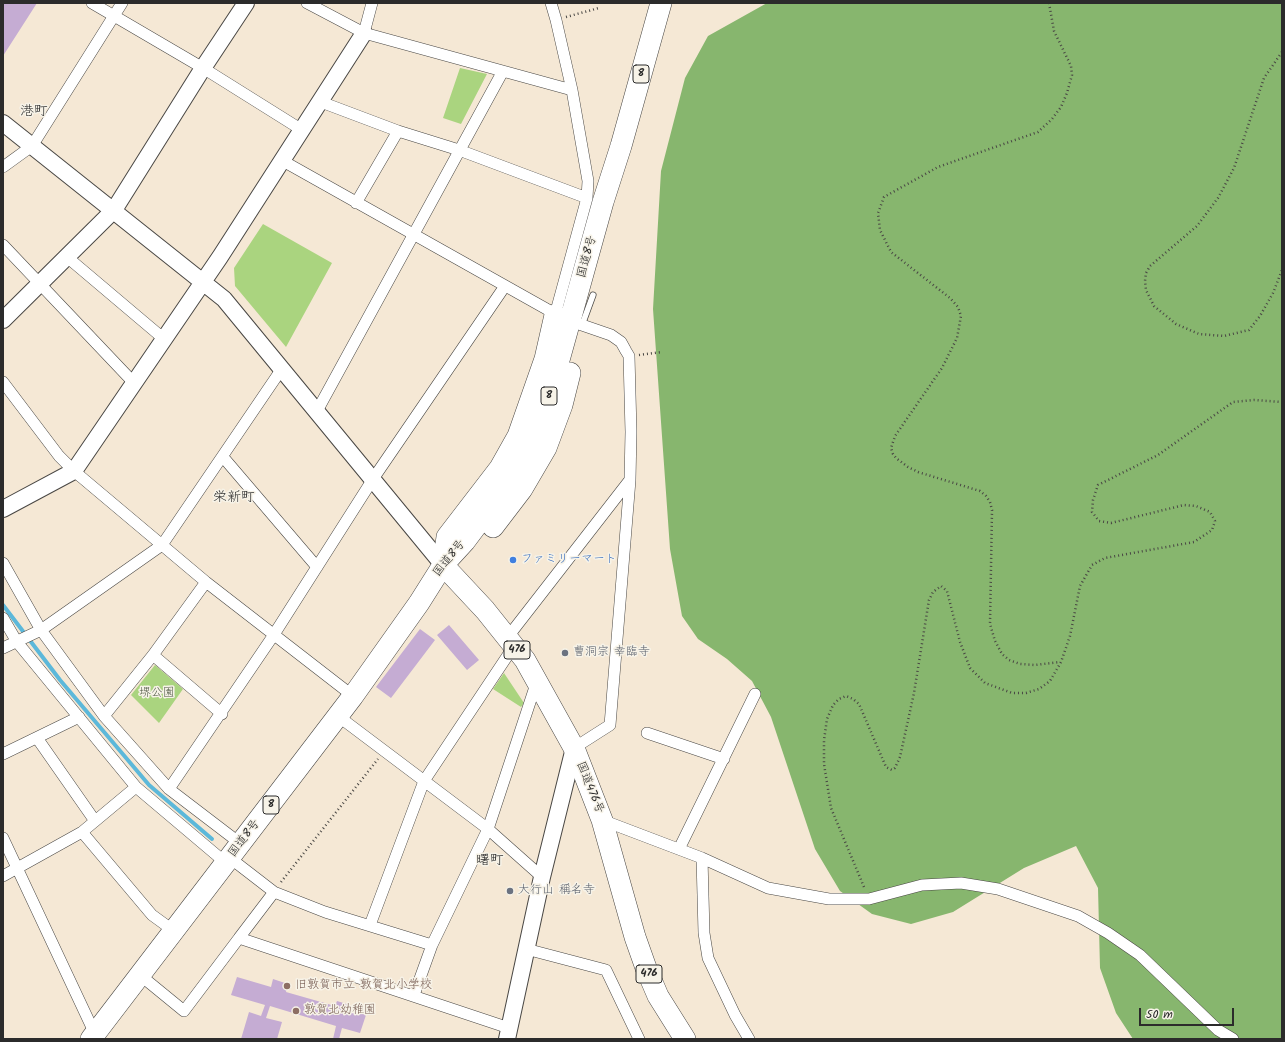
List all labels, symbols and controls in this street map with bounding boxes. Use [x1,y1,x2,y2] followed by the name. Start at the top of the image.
[633,65,649,83] road number: 8
[20,105,48,121] district label: 港町
[575,234,601,280] street label: 国道8号
[541,387,557,405] road number: 8
[213,491,255,507] district label: 栄新町
[431,538,469,580] street label: 国道8号
[521,553,617,567] place label: ファミリーマート
[508,555,518,565] marker: ファミリーマート
[504,641,530,659] road number: 476
[573,646,650,660] place label: 曹洞宗 幸臨寺
[560,648,570,658] marker: 曹洞宗 幸臨寺
[139,687,175,701] park label: 堺公園
[572,760,606,816] street label: 国道476号
[263,796,279,814] road number: 8
[226,817,264,861] street label: 国道8号
[476,854,504,870] district label: 曙町
[518,884,595,898] place label: 大行山 稱名寺
[505,886,515,896] marker: 大行山 稱名寺
[636,965,662,983] road number: 476
[295,979,432,993] place label: 旧敦賀市立 敦賀北小学校
[282,981,292,991] marker: 旧敦賀市立 敦賀北小学校
[1141,1000,1236,1026] scale bar
[304,1004,376,1018] place label: 敦賀北幼稚園
[1146,1005,1173,1024] text: 50 m
[291,1006,301,1016] marker: 敦賀北幼稚園

